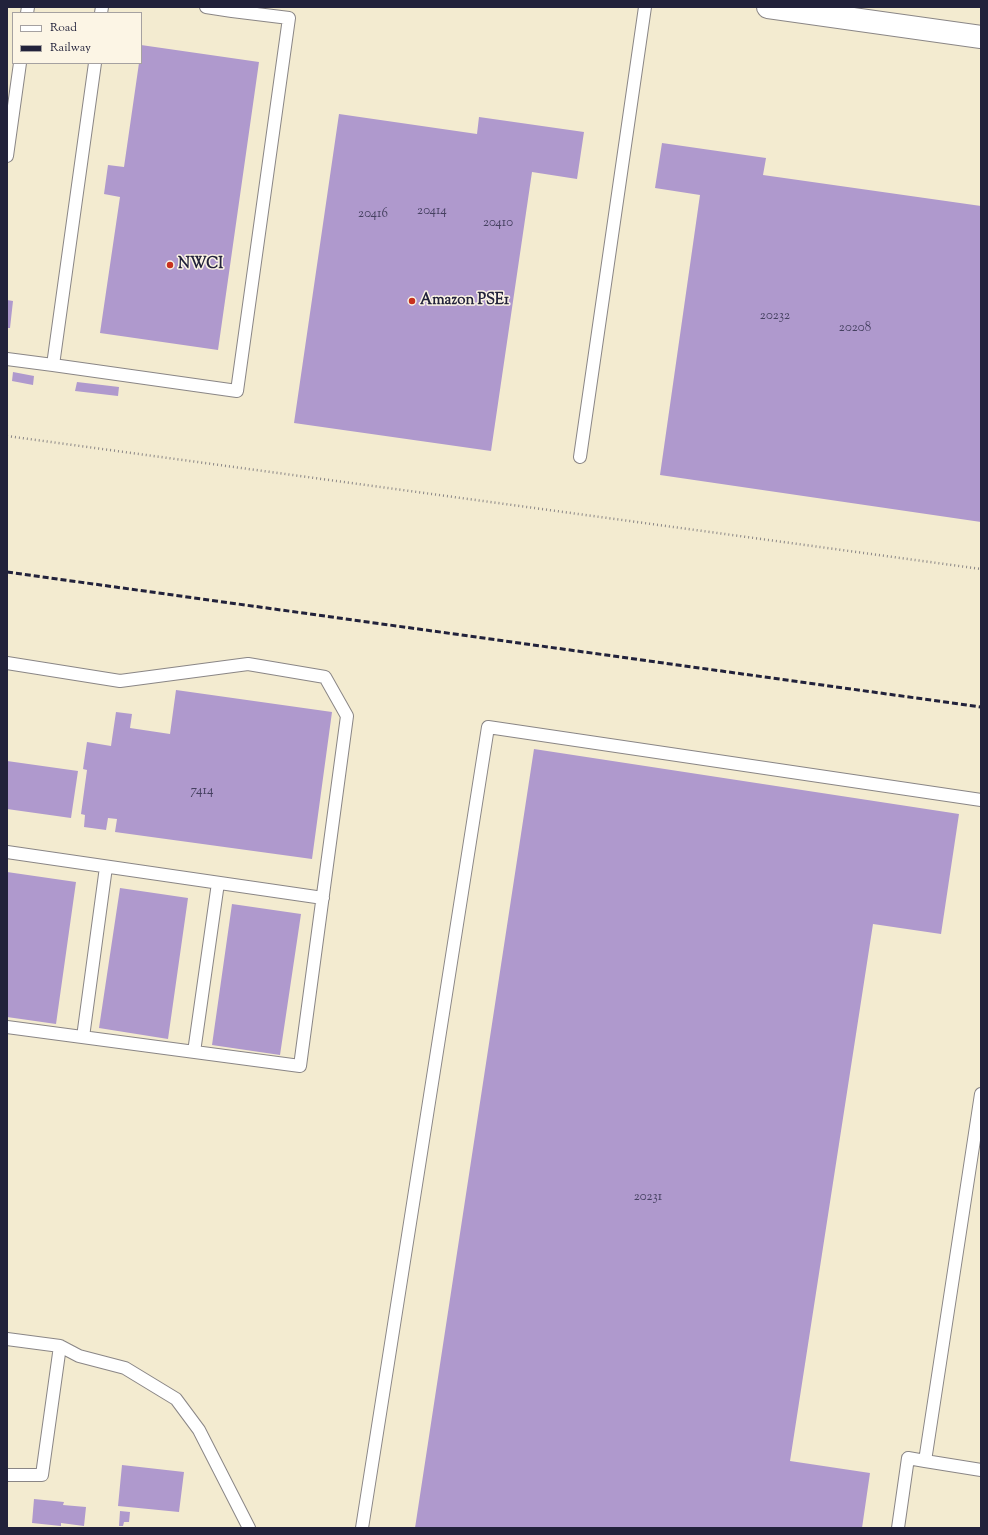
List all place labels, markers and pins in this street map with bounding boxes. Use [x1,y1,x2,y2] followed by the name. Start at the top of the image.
[178,256,223,274] place label: NWCI
[165,260,175,270] marker: NWCI
[420,292,509,310] place label: Amazon PSE1
[407,296,417,306] marker: Amazon PSE1

